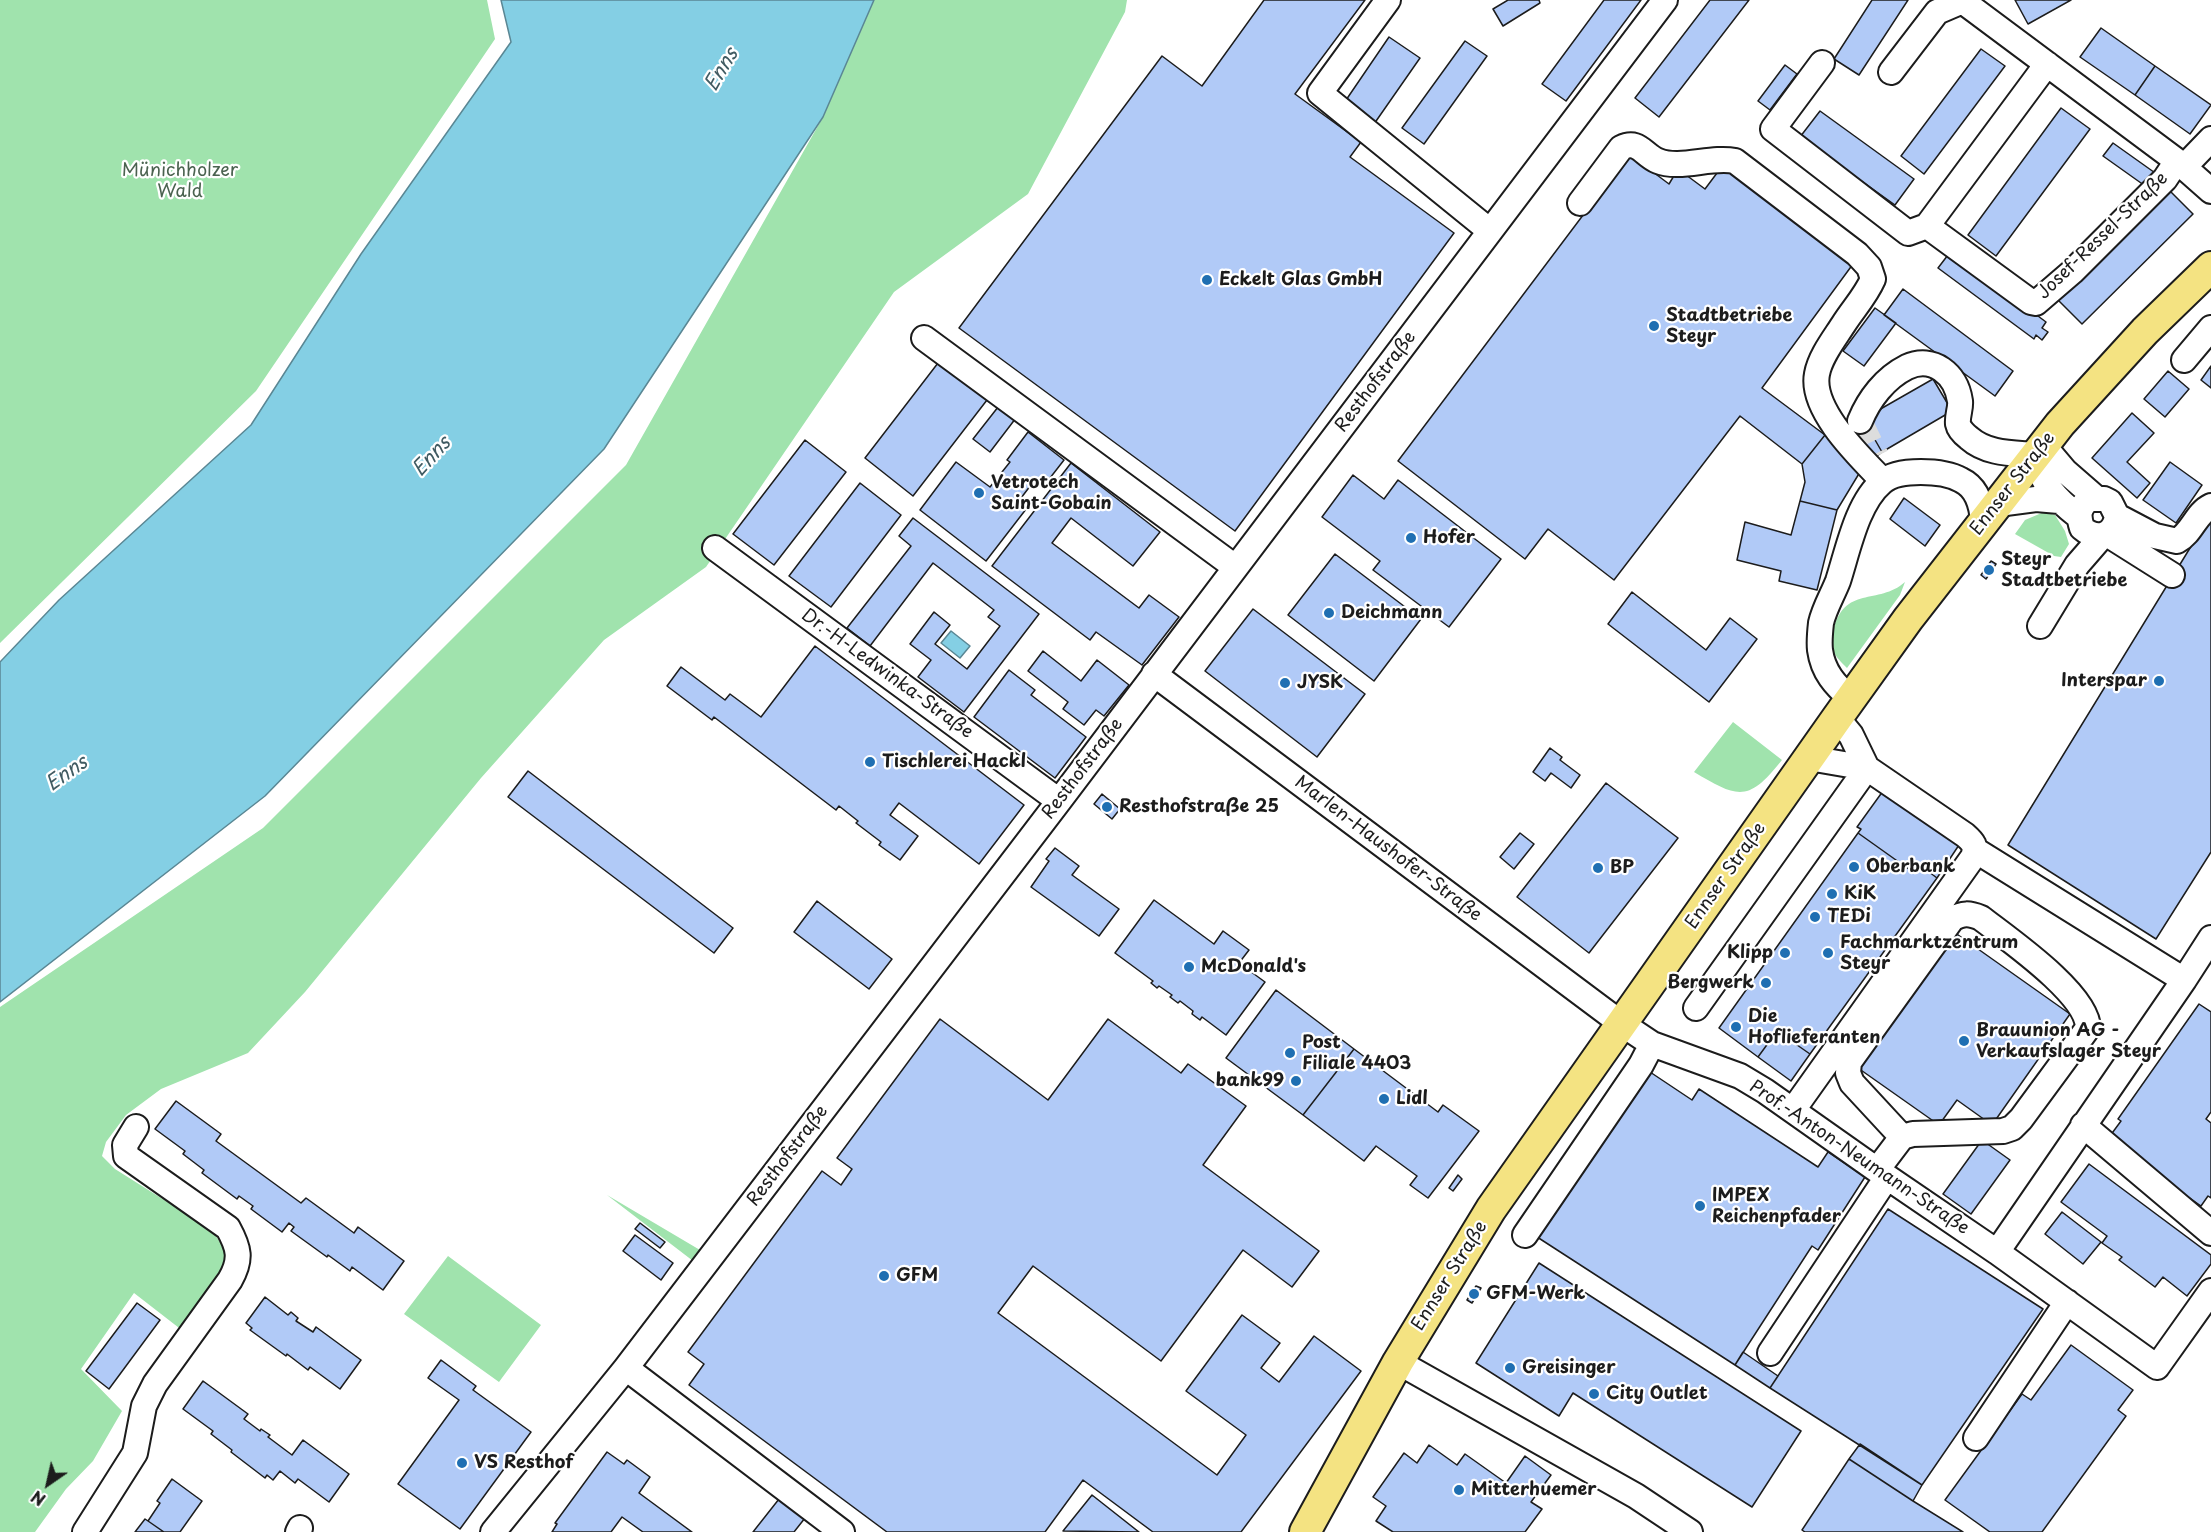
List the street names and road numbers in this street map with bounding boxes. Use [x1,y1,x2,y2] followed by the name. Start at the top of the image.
[2033,168,2173,304] street label: Josef-Ressel-Straße
[1331,327,1421,437] street label: Resthofstraße
[1966,428,2060,540] street label: Ennser Straße
[797,605,977,743] street label: Dr.-H-Ledwinka-Straße
[1038,714,1128,824] street label: Resthofstraße
[1290,772,1486,926] street label: Marlen-Haushofer-Straße
[1681,819,1771,933] street label: Ennser Straße
[1745,1076,1973,1240] street label: Prof.-Anton-Neumann-Straße
[743,1101,833,1211] street label: Resthofstraße
[1408,1217,1492,1335] street label: Ennser Straße

